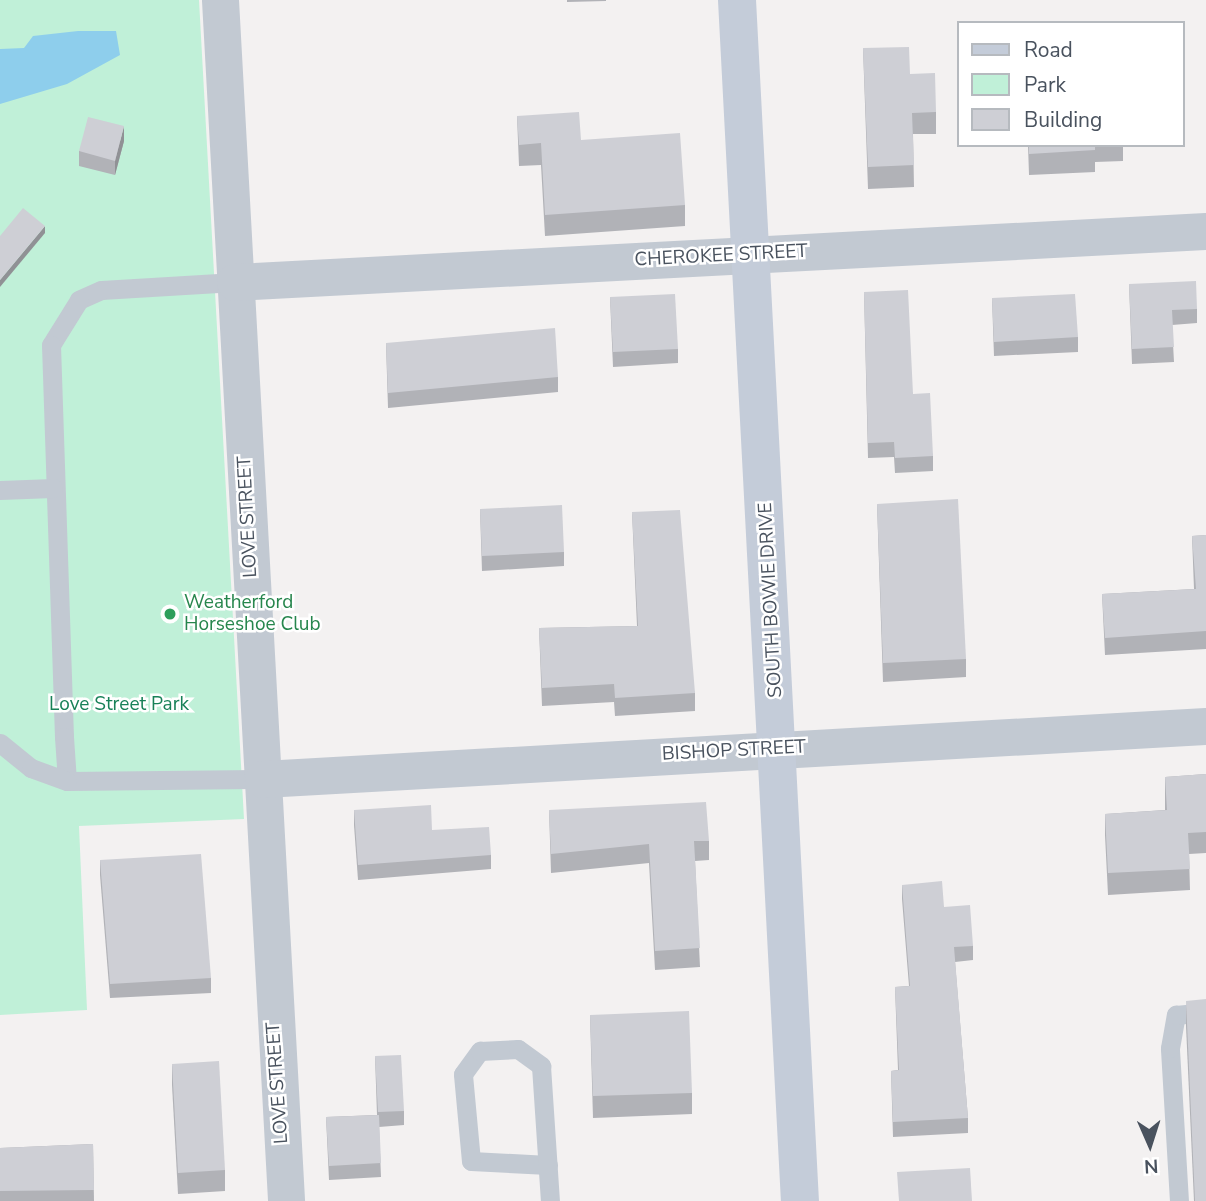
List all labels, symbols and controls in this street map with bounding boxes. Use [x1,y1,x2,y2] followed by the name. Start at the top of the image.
[958,21,1185,147] legend
[1024,36,1073,64] text: Road
[1024,71,1066,99] text: Park
[1024,106,1102,134] text: Building
[634,240,808,272] street label: CHEROKEE STREET
[233,456,263,578] street label: LOVE STREET
[754,502,788,698] street label: SOUTH BOWIE DRIVE
[184,592,321,636] place label: Weatherford Horseshoe Club
[162,606,178,622] marker: Weatherford Horseshoe Club
[49,694,189,716] park label: Love Street Park
[661,736,807,766] street label: BISHOP STREET
[262,1021,294,1145] street label: LOVE STREET
[1115,1110,1185,1180] north arrow
[1143,1153,1159,1179] text: N

